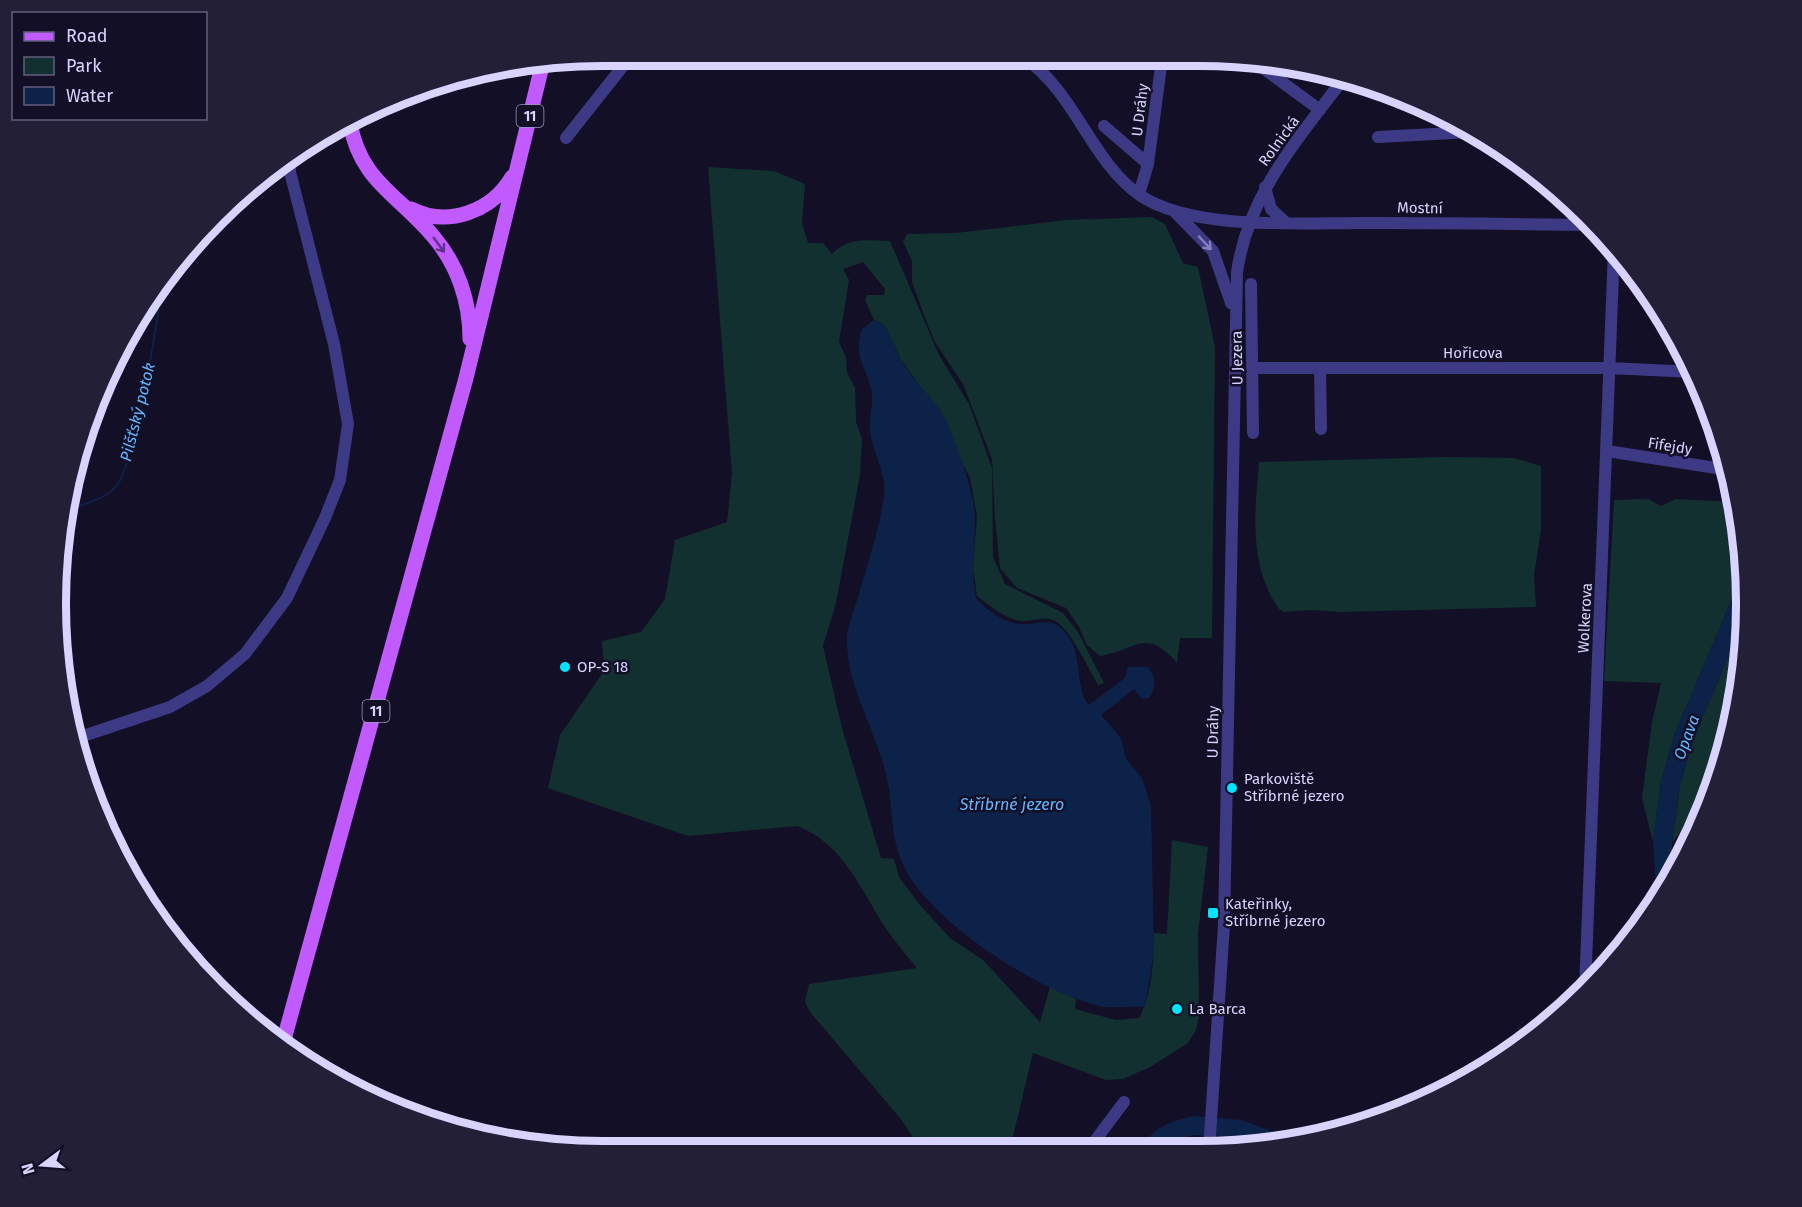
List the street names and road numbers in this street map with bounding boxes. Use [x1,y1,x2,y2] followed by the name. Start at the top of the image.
[1128,82,1152,137] street label: U Dráhy
[516,105,544,127] road number: 11
[1255,112,1303,170] street label: Rolnická
[1397,199,1443,217] street label: Mostní
[1228,331,1246,385] street label: U Jezera
[1443,344,1503,362] street label: Hořicova
[1647,434,1694,458] street label: Fifejdy
[1574,582,1596,654] street label: Wolkerova
[362,700,389,722] road number: 11
[1204,705,1222,759] street label: U Dráhy

